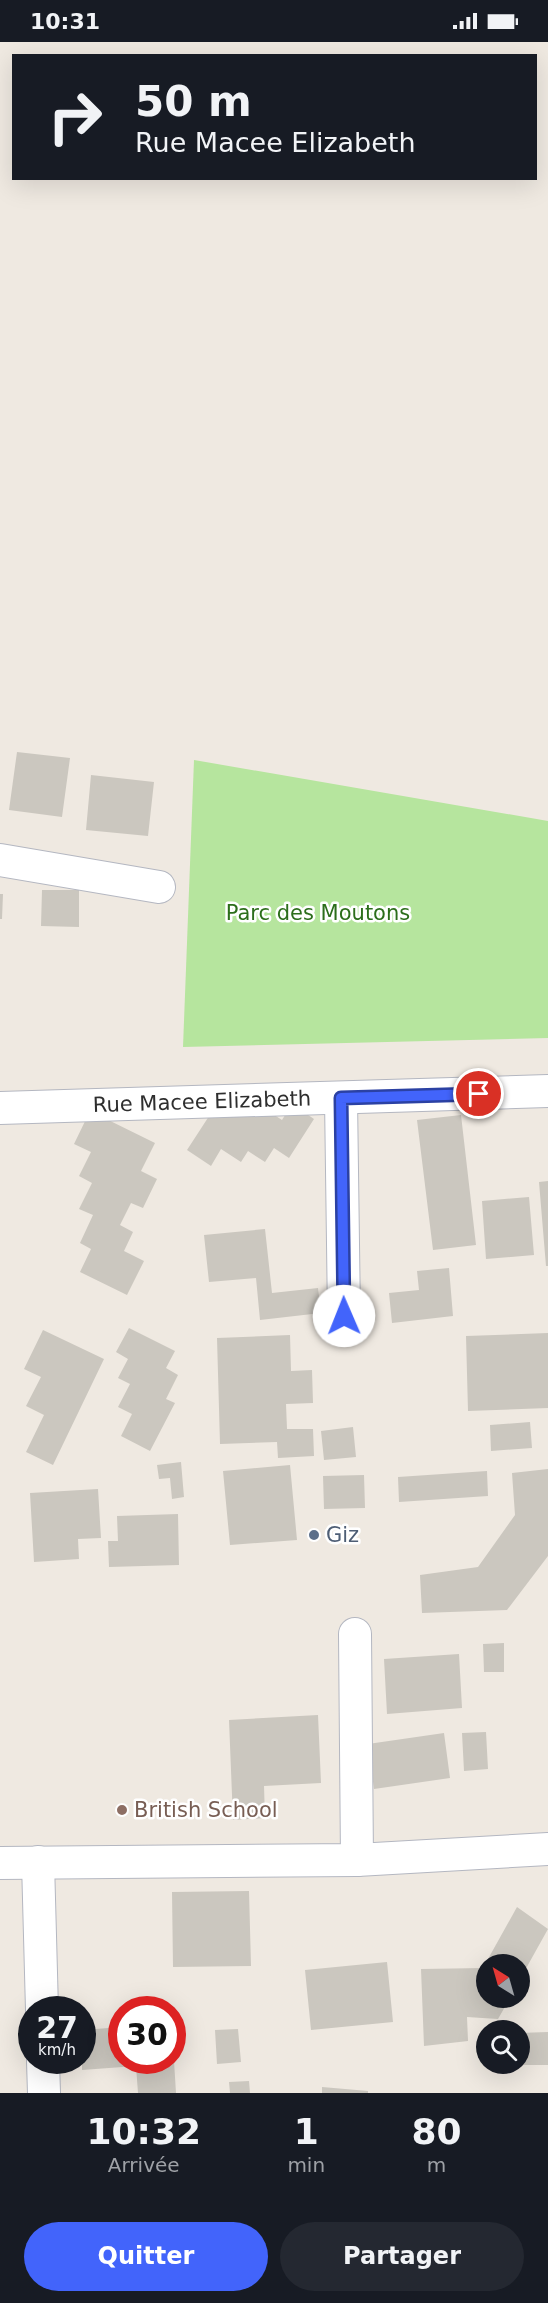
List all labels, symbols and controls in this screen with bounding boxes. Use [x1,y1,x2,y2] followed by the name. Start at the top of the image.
[30,9,100,34] text: 10:31
[135,77,252,126] text: 50 m
[36,78,114,156] icon: right
[135,127,416,158] text: Rue Macee Elizabeth
[226,901,410,925] park label: Parc des Moutons
[453,1068,504,1119] pin
[462,1077,495,1110] icon: arrive
[92,1086,311,1117] street label: Rue Macee Elizabeth
[312,1284,376,1348] position arrow
[326,1523,359,1547] place label: Giz
[307,1528,321,1542] marker: Giz
[134,1798,278,1822] place label: British School
[115,1803,129,1817] marker: British School
[476,1954,530,2008] north arrow
[476,1954,530,2074] map controls
[108,1996,186,2074] speed limit sign: 30
[36,2010,78,2045] text: 27
[476,2020,530,2074] button: search
[38,2041,76,2059] text: km/h
[86,2111,201,2152] text: 10:32
[294,2111,319,2152] text: 1
[411,2111,462,2152] text: 80
[108,2153,180,2177] text: Arrivée
[287,2153,325,2177] text: min
[427,2153,446,2177] text: m
[24,2222,268,2291] button: Quitter
[280,2222,524,2291] button: Partager

